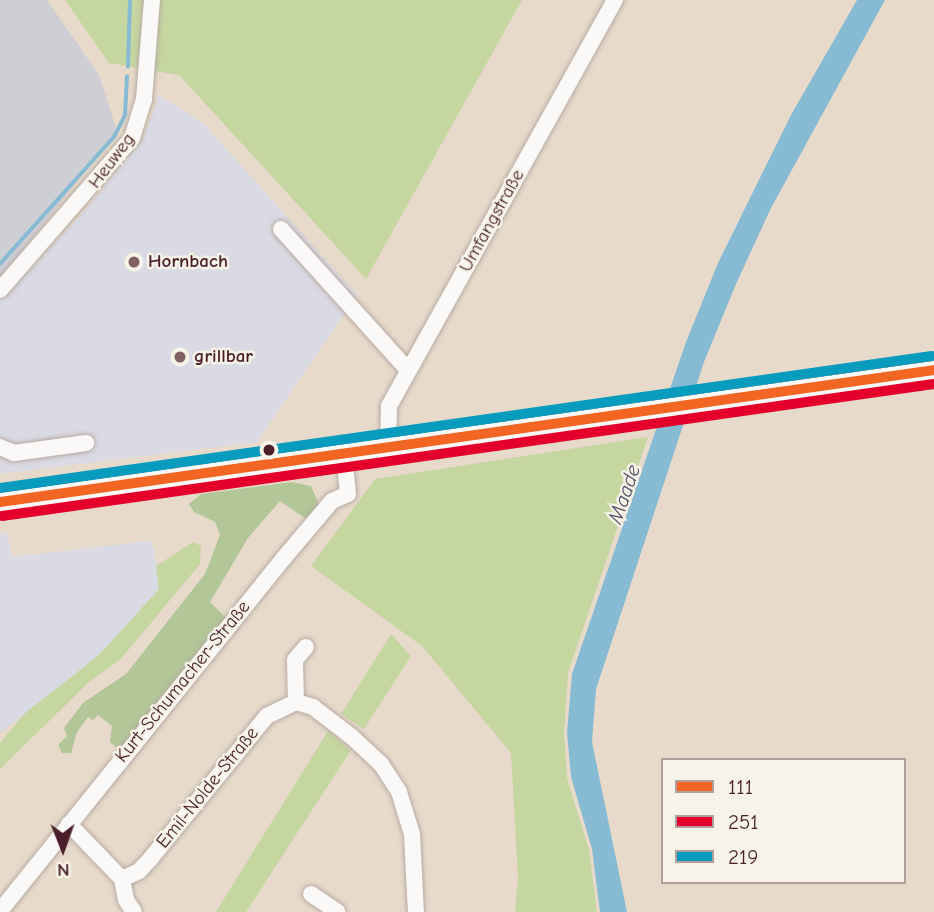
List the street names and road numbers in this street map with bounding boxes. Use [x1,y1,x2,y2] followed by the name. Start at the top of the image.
[84,129,140,193] street label: Heuweg
[454,166,530,276] street label: Umfangstraße
[111,596,255,768] street label: Kurt-Schumacher-Straße
[152,723,264,853] street label: Emil-Nolde-Straße

